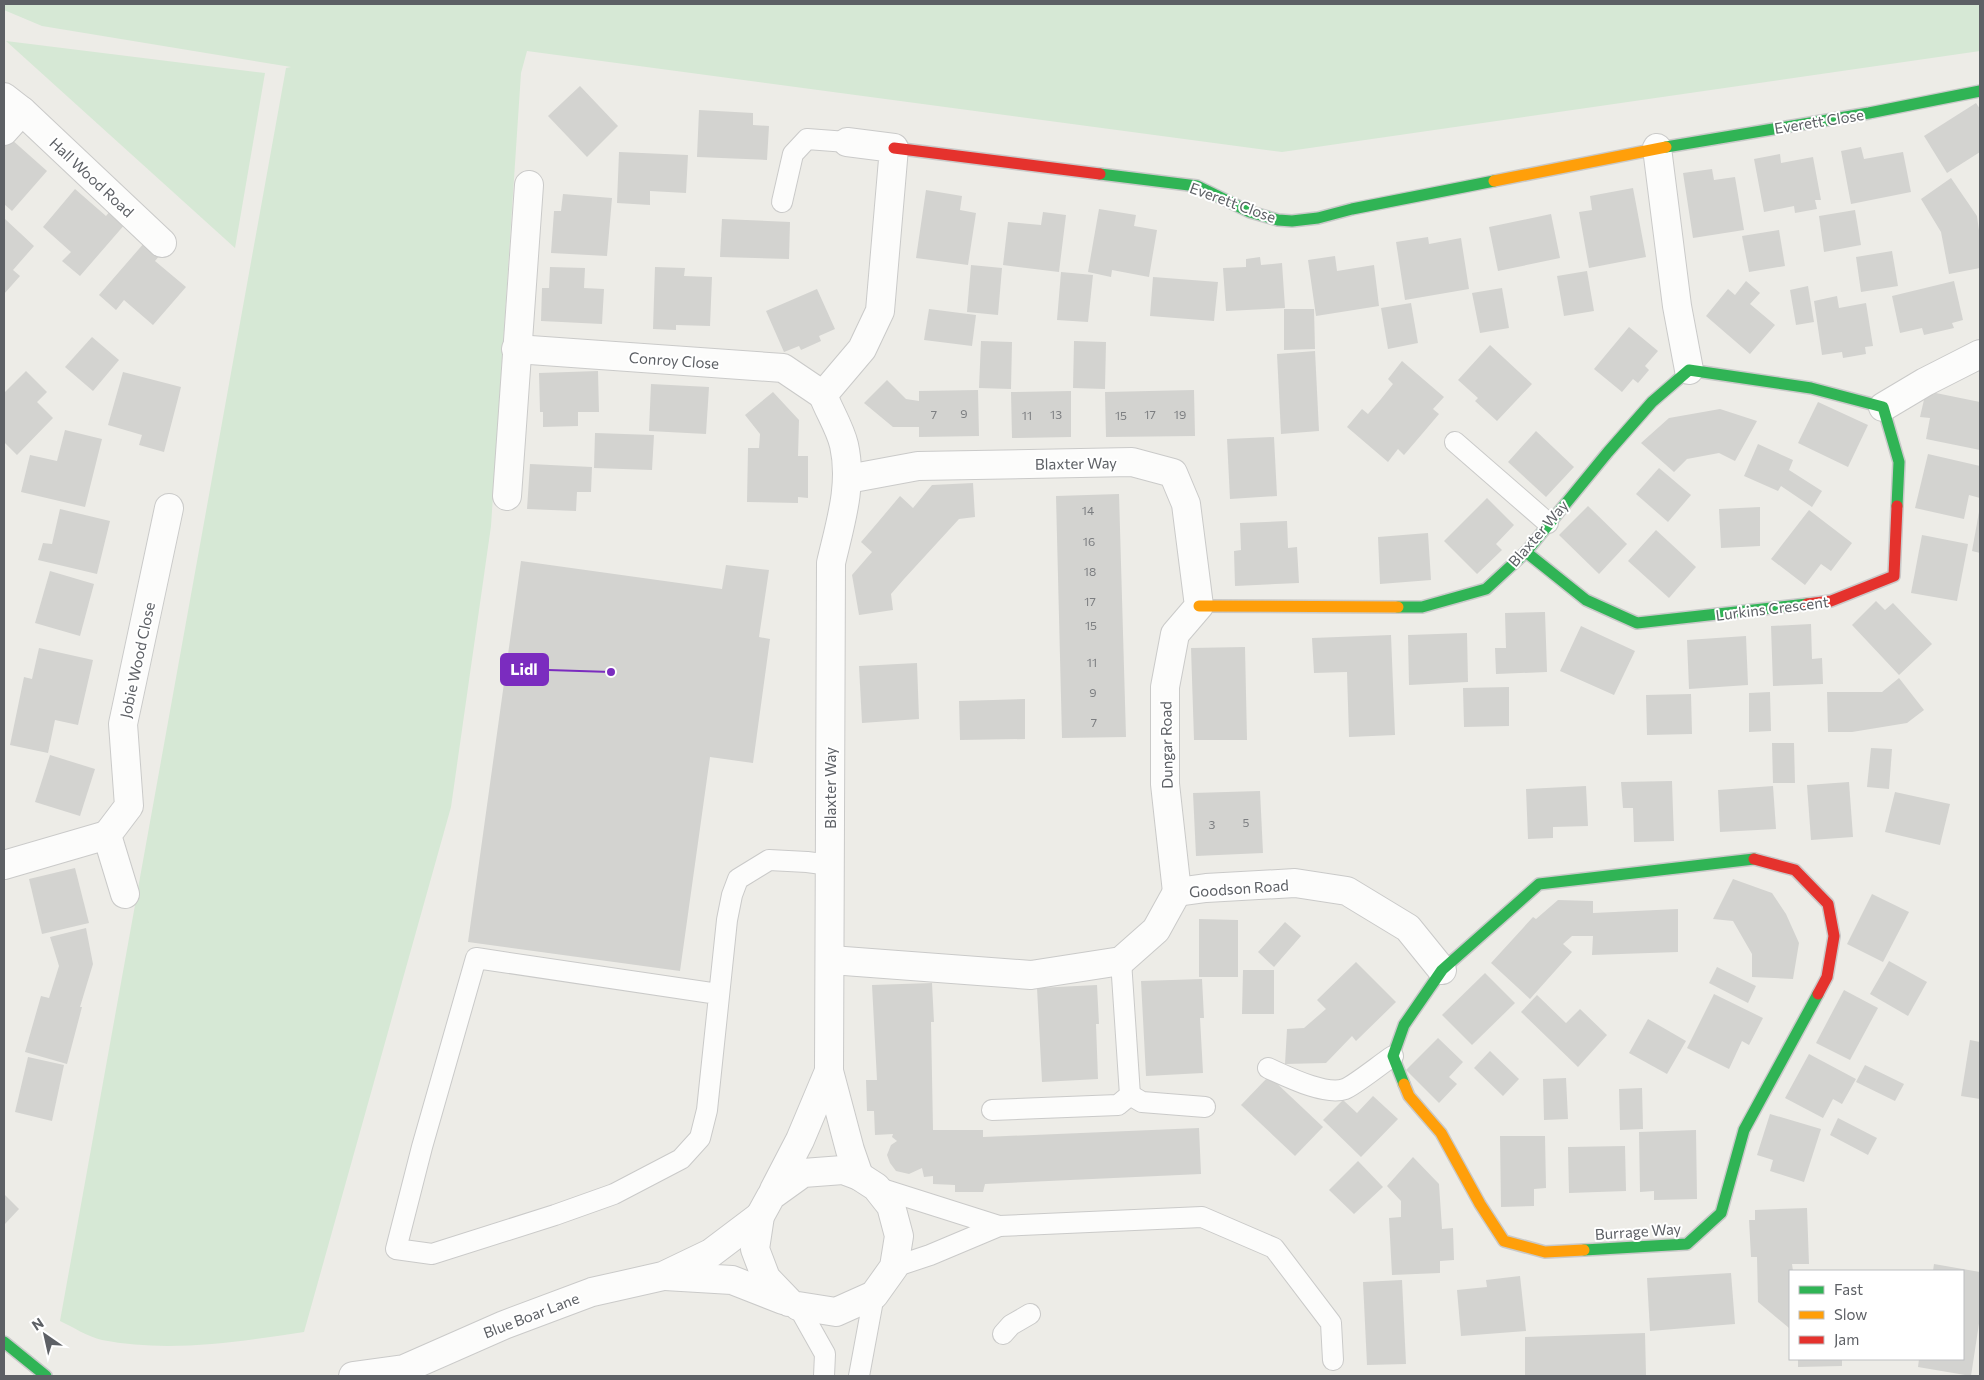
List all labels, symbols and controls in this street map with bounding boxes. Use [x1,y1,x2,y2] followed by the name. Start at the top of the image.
[1773,105,1865,137] street label: Everett Close
[46,133,138,221] street label: Hall Wood Road
[1187,178,1279,226] street label: Everett Close
[628,348,720,372] street label: Conroy Close
[960,406,968,420] house number: 9
[931,407,937,421] house number: 7
[1050,407,1062,421] house number: 13
[1144,407,1156,421] house number: 17
[1174,407,1186,421] house number: 19
[1022,408,1032,422] house number: 11
[1115,408,1127,422] house number: 15
[1035,453,1117,473] street label: Blaxter Way
[1504,496,1572,570] street label: Blaxter Way
[1082,503,1094,517] house number: 14
[1083,534,1095,548] house number: 16
[1084,564,1096,578] house number: 18
[1714,592,1830,624] street label: Lurkins Crescent
[1084,594,1096,608] house number: 17
[116,600,158,720] street label: Jobie Wood Close
[1085,618,1097,632] house number: 15
[501,654,548,685] callout: Lidl
[1087,655,1097,669] house number: 11
[510,659,538,678] text: Lidl
[1089,685,1097,699] house number: 9
[1156,701,1176,789] street label: Dungar Road
[1091,715,1097,729] house number: 7
[821,747,839,829] street label: Blaxter Way
[1243,815,1250,829] house number: 5
[1209,817,1216,831] house number: 3
[1189,876,1289,900] street label: Goodson Road
[1594,1219,1682,1243] street label: Burrage Way
[1789,1270,1964,1360] legend
[1834,1280,1863,1298] text: Fast
[481,1288,581,1341] street label: Blue Boar Lane
[1834,1305,1867,1323] text: Slow
[20,1310,70,1360] north arrow
[28,1314,47,1334] text: N
[1834,1330,1859,1348] text: Jam

